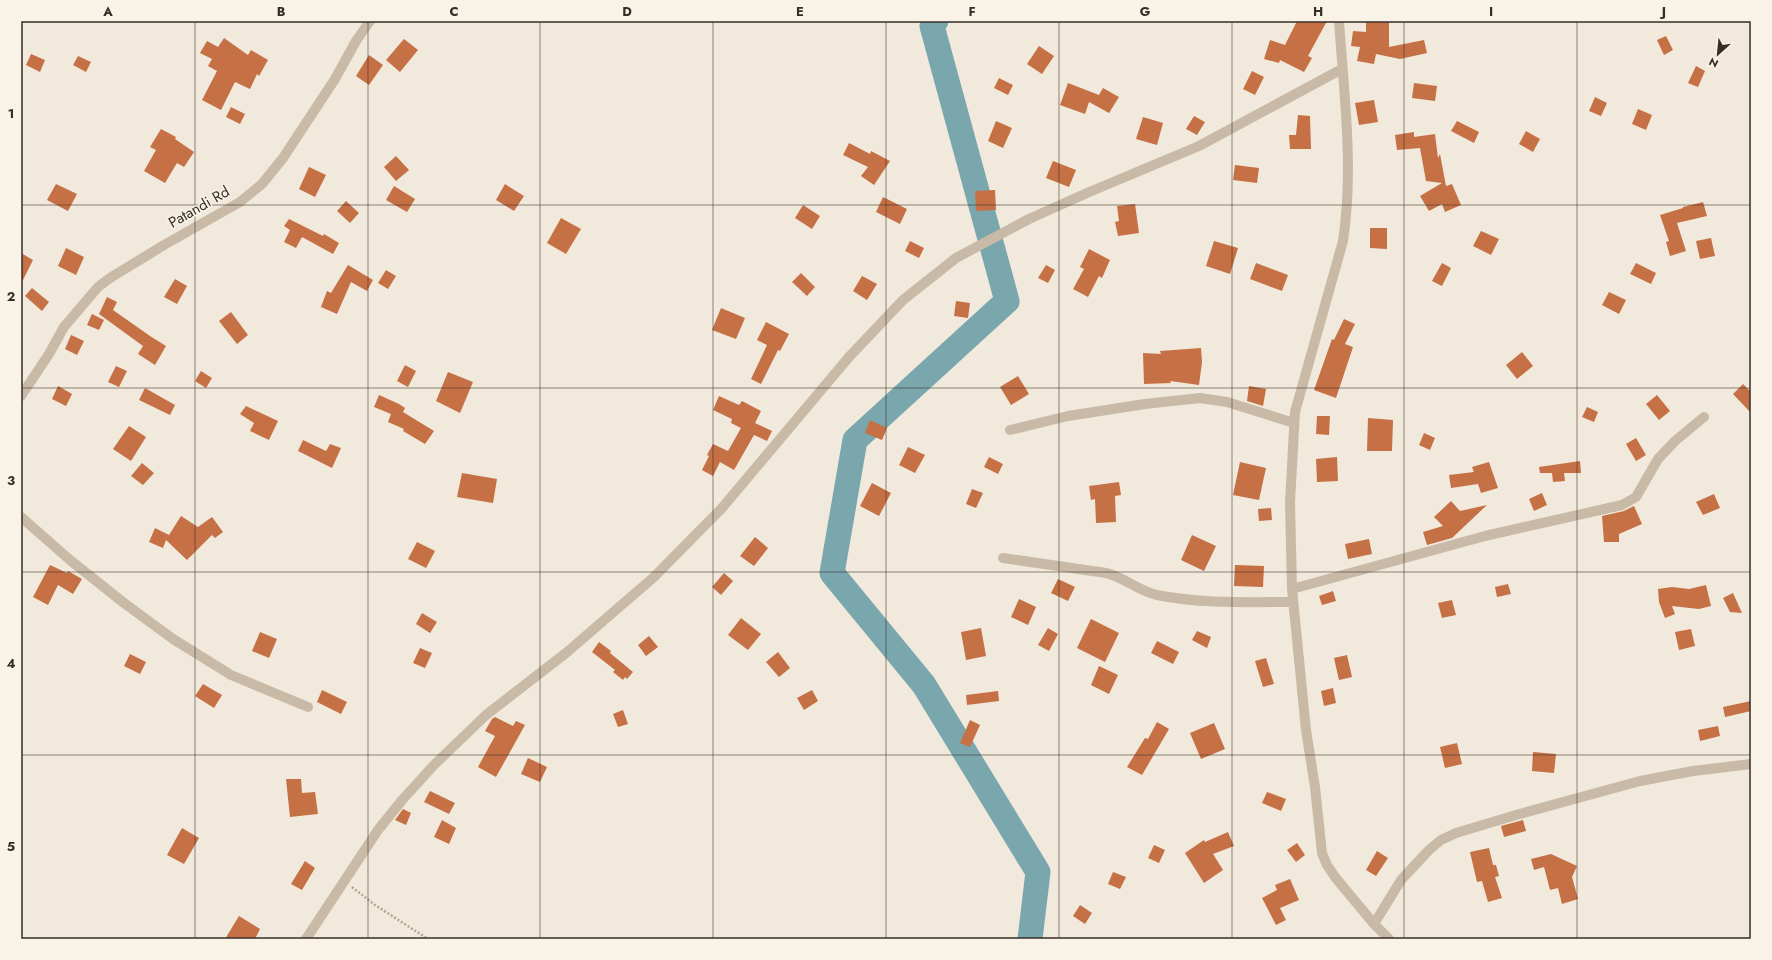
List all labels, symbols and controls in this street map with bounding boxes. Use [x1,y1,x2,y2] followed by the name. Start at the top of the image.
[102,2,113,21] text: A
[277,2,286,21] text: B
[449,2,459,21] text: C
[622,2,632,21] text: D
[796,2,804,21] text: E
[968,2,976,21] text: F
[1140,2,1151,21] text: G
[1313,2,1323,21] text: H
[1489,2,1493,21] text: I
[1659,2,1666,21] text: J
[1698,34,1738,74] north arrow
[1706,54,1721,72] text: N
[8,104,14,123] text: 1
[164,181,234,233] street label: Patandi Rd
[7,287,15,306] text: 2
[7,471,15,490] text: 3
[6,654,16,673] text: 4
[7,837,15,856] text: 5

